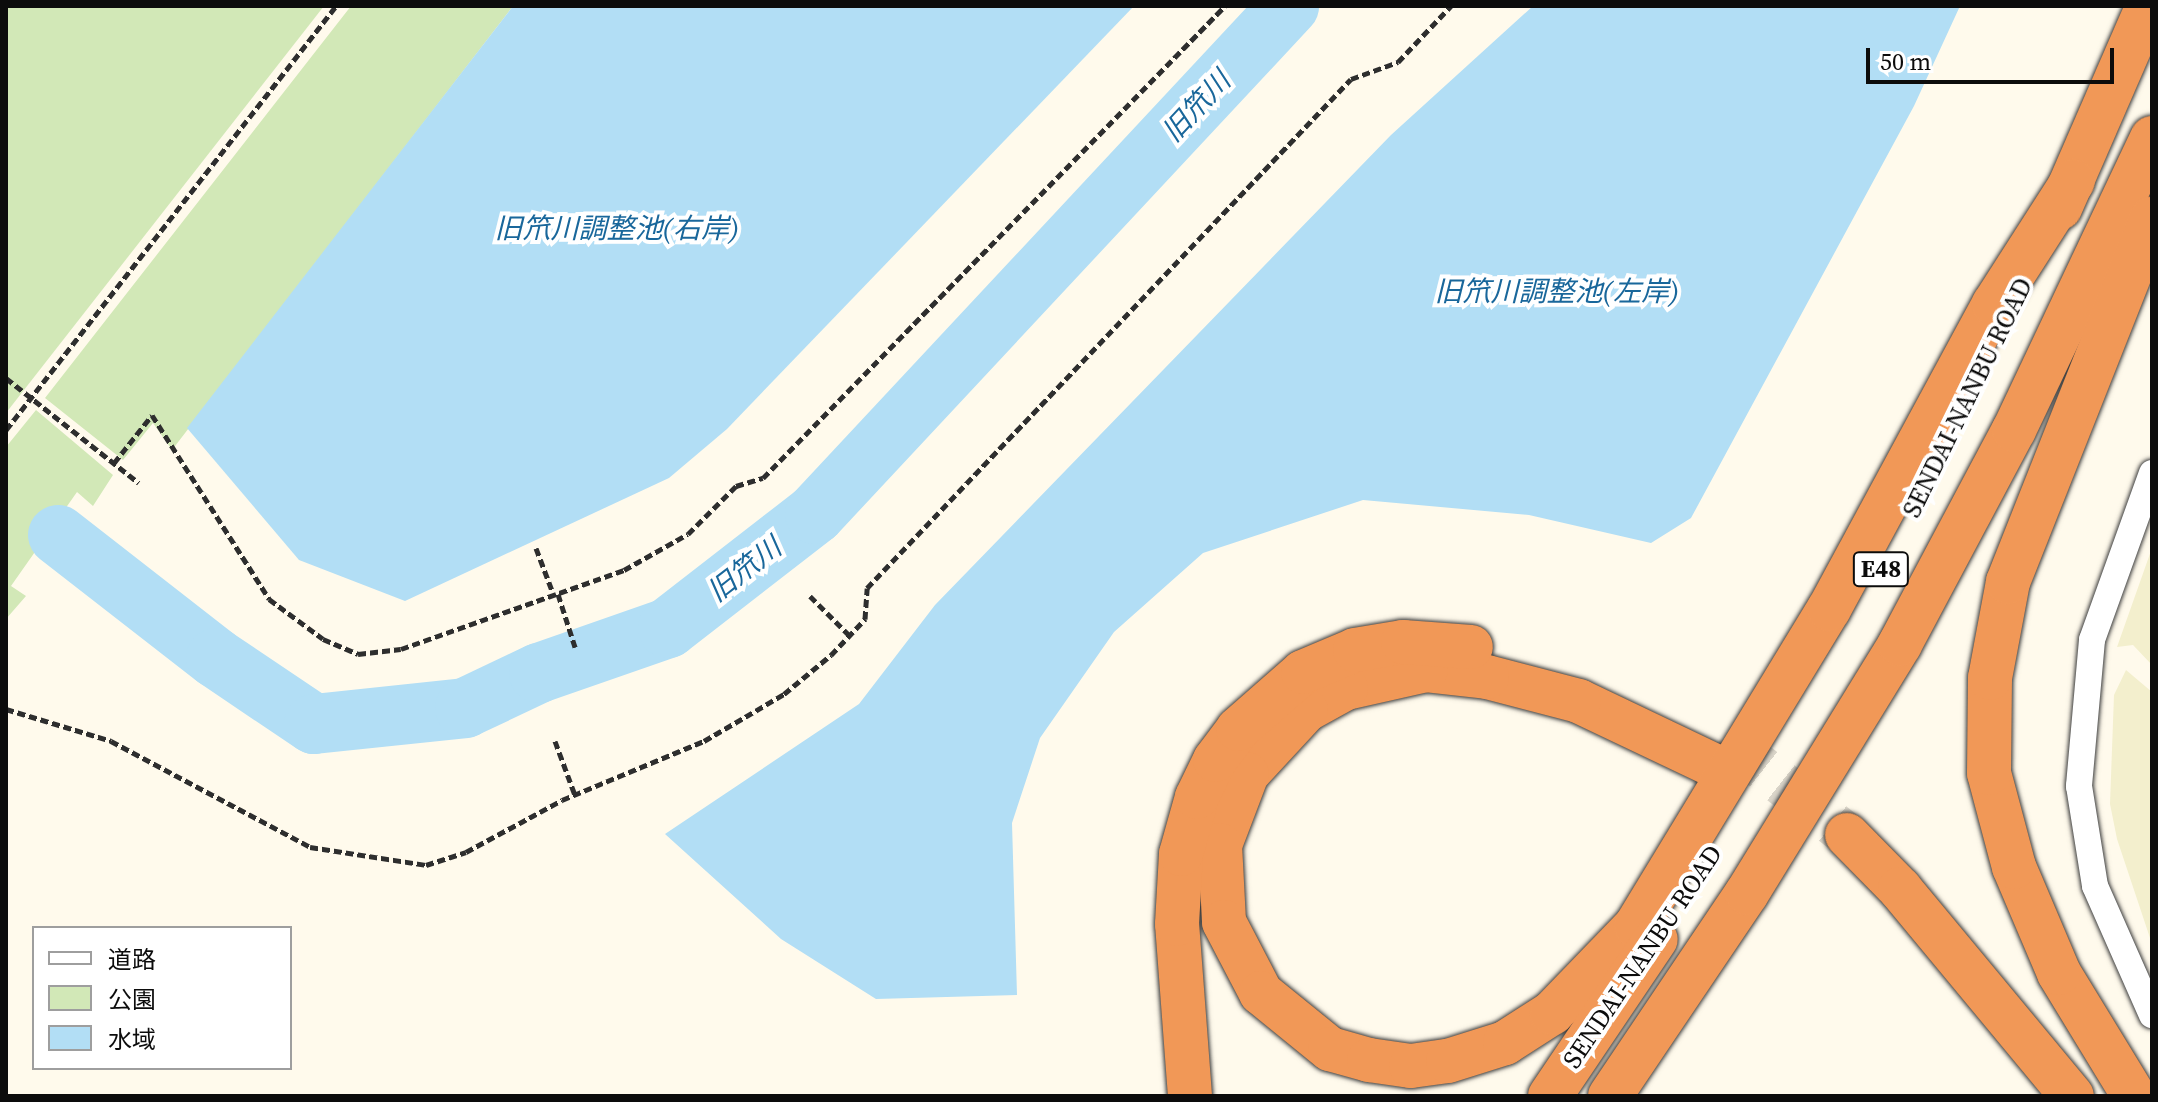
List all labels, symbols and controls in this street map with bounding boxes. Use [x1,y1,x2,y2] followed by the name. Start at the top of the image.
[1870,32,2118,82] scale bar
[1880,45,1931,78] text: 50 m
[1155,64,1237,148] water label: 旧笊川
[495,211,739,245] water label: 旧笊川調整池(右岸)
[1896,273,2040,523] street label: SENDAI-NANBU ROAD
[1435,274,1679,308] water label: 旧笊川調整池(左岸)
[701,530,787,608] water label: 旧笊川
[1851,549,1911,589] road number: E48
[1557,839,1729,1075] street label: SENDAI-NANBU ROAD
[32,926,292,1070] legend
[108,943,156,976] text: 道路
[108,983,156,1016] text: 公園
[108,1023,156,1056] text: 水域

